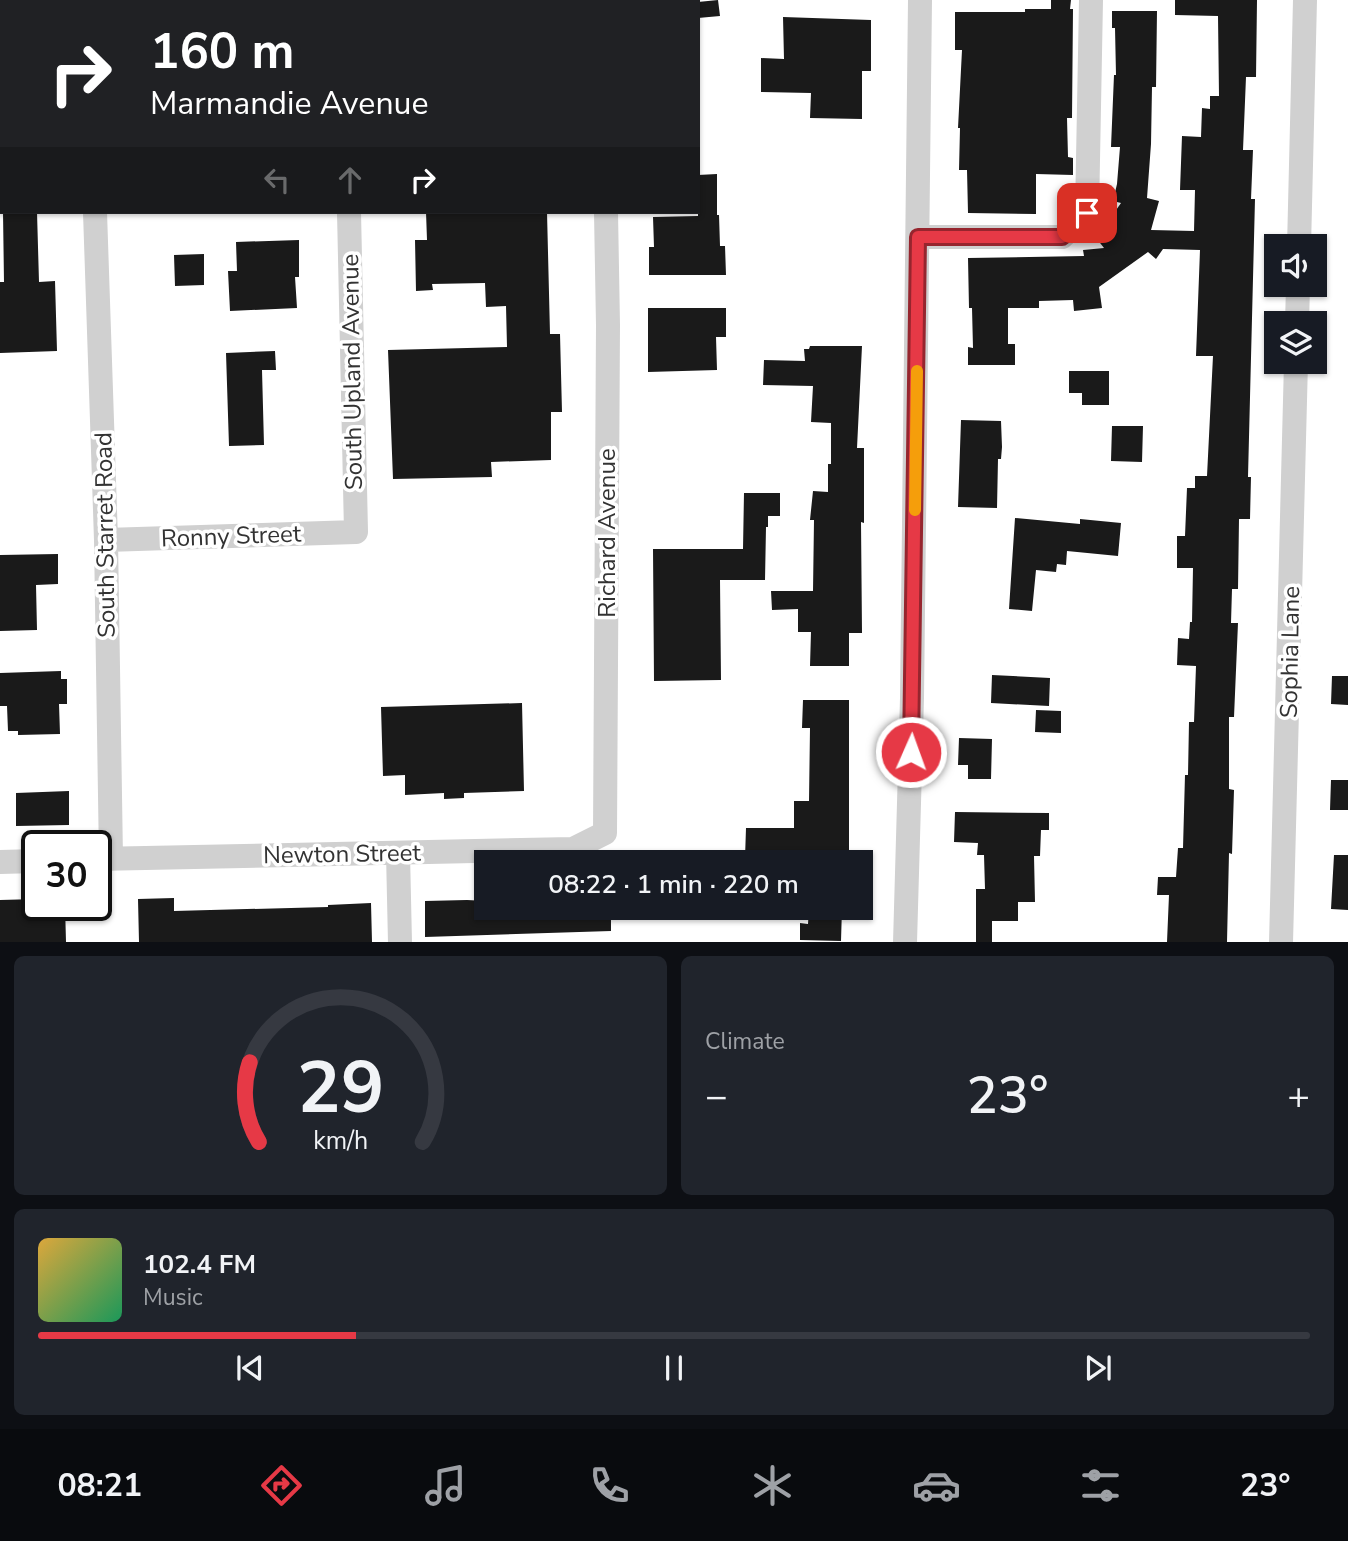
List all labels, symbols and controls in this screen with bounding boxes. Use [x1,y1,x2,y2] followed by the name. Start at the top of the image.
[150,18,294,85] text: 160 m
[35,28,126,119] icon: right
[150,82,429,125] text: Marmandie Avenue
[258,161,296,199] icon: left
[331,161,369,199] icon: ahead
[404,161,442,199] icon: right
[1057,183,1117,243] pin
[1068,194,1106,232] icon: arrive
[1264,234,1327,374] map controls
[1264,234,1327,297] button: sound
[334,253,370,491] street label: South Upland Avenue
[1264,311,1327,374] button: layers
[87,432,123,638] street label: South Starret Road
[591,448,623,618] street label: Richard Avenue
[160,518,302,554] street label: Ronny Street
[1273,586,1307,718] street label: Sophia Lane
[874,715,948,789] position arrow
[21,830,112,921] speed limit sign: 30
[263,837,422,871] street label: Newton Street
[548,867,799,902] text: 08:22 · 1 min · 220 m
[705,1026,785,1057] text: Climate
[297,1038,384,1138] text: 29
[967,1060,1048,1131] text: 23°
[705,1071,728,1122] text: −
[1287,1071,1310,1122] text: +
[313,1123,368,1157] text: km/h
[143,1247,256,1282] text: 102.4 FM
[143,1282,203,1313] text: Music
[231,1349,269,1387] icon: previous
[655,1349,693,1387] icon: pause
[1079,1349,1117,1387] icon: next
[257,1461,306,1510] icon: directions
[421,1461,470,1510] icon: music
[585,1461,634,1510] icon: phone
[748,1461,797,1510] icon: climate
[912,1461,961,1510] icon: car
[1076,1461,1125,1510] icon: filters
[57,1464,142,1507] text: 08:21
[1240,1464,1290,1507] text: 23°

